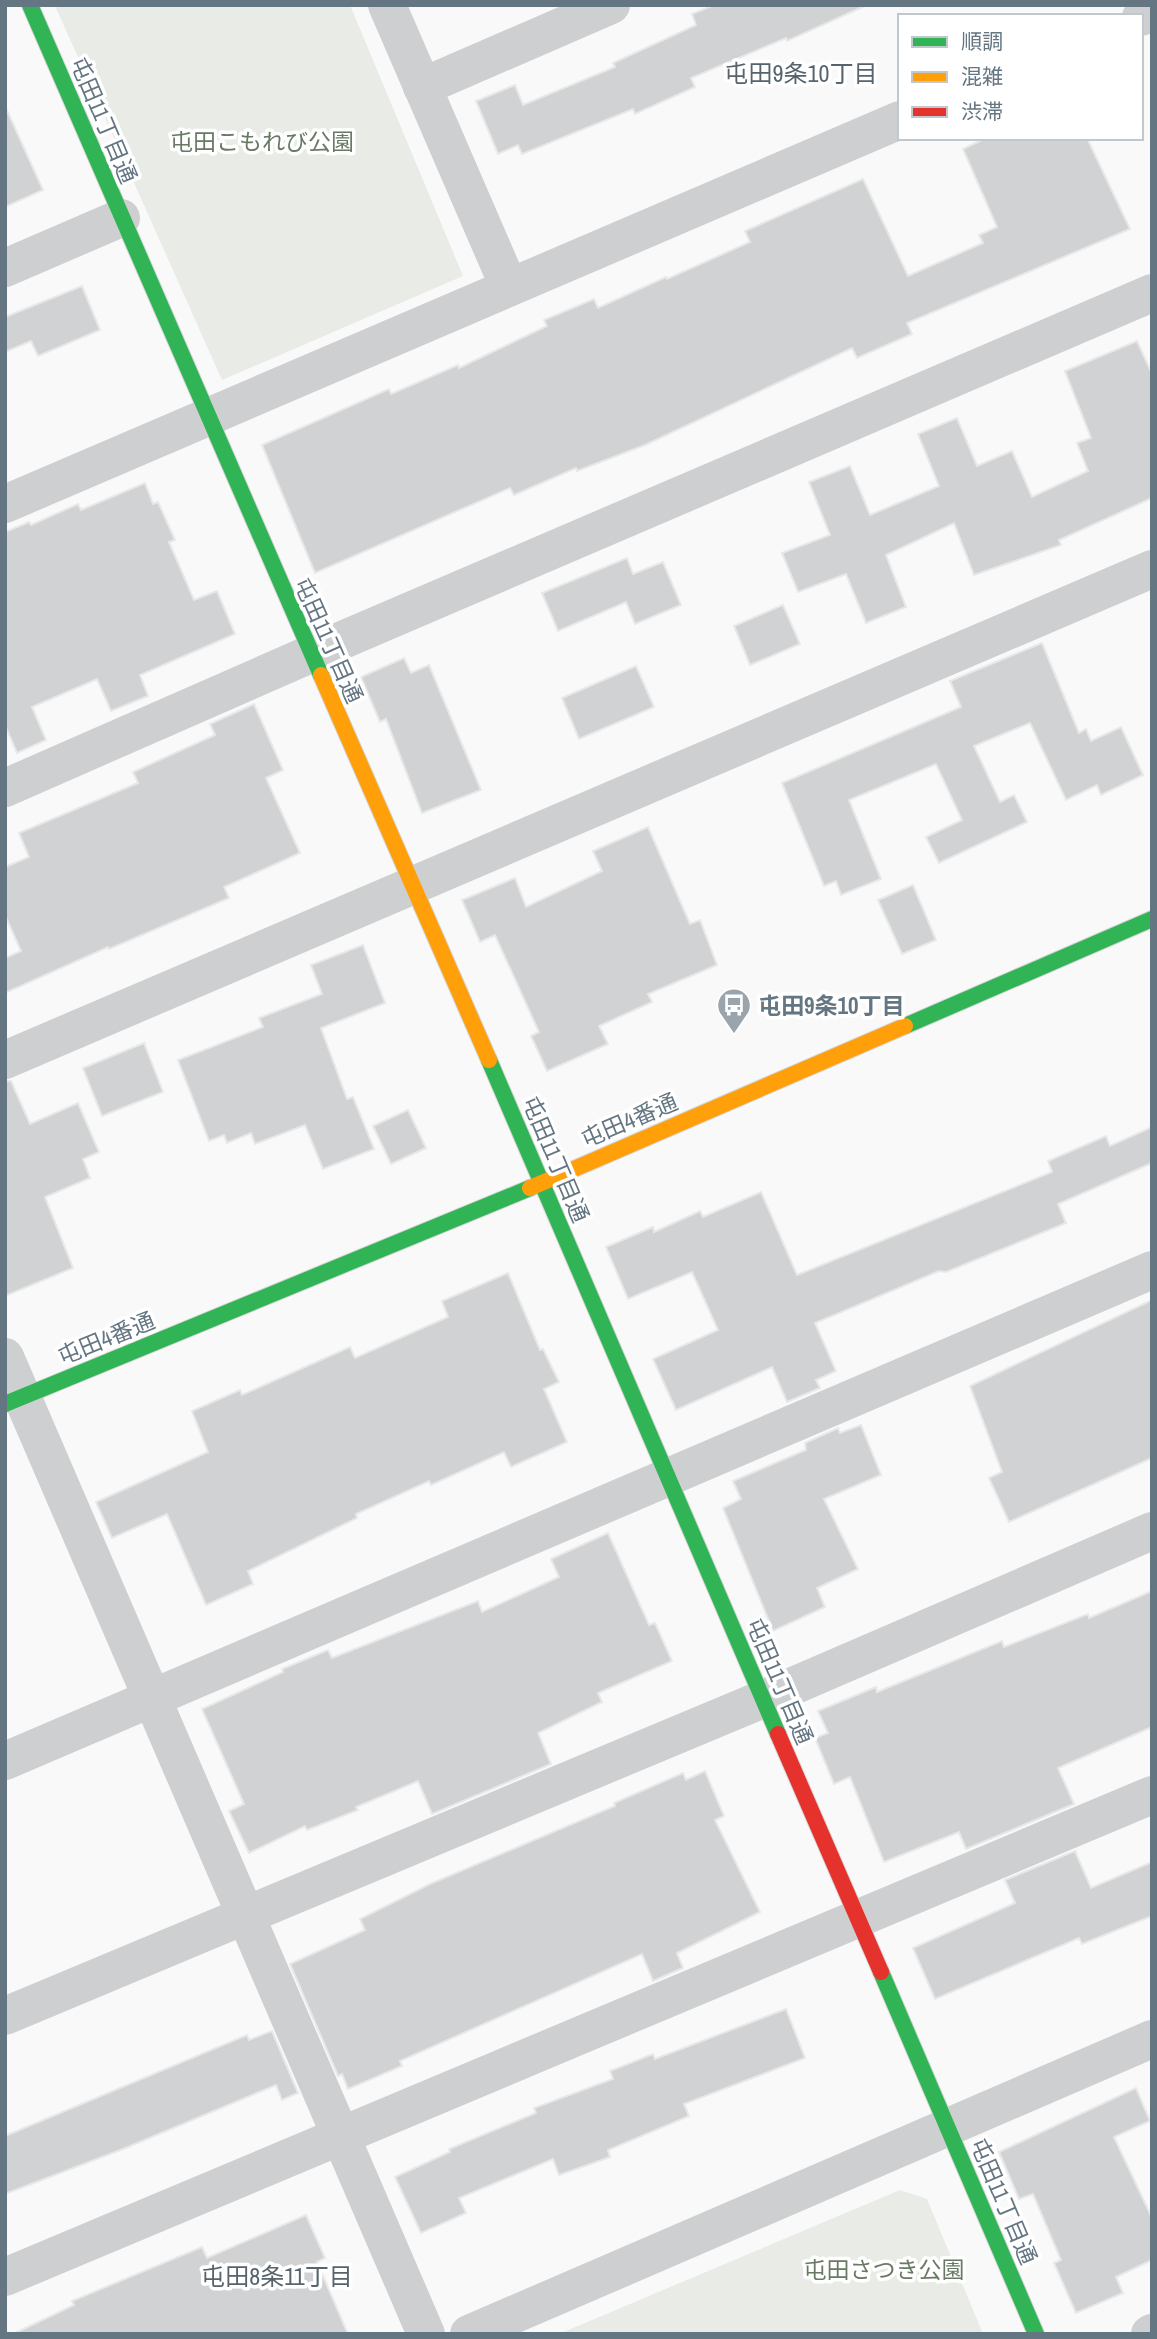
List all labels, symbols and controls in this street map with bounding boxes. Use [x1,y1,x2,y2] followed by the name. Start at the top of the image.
[898,14,1143,140] legend
[961,27,1003,56] text: 順調
[63,52,145,188] street label: 屯田11丁目通
[725,57,877,89] district label: 屯田9条10丁目
[961,62,1003,91] text: 混雑
[961,97,1003,126] text: 渋滞
[170,126,354,157] park label: 屯田こもれび公園
[287,572,371,708] street label: 屯田11丁目通
[715,986,753,1035] bus stop icon: 屯田9条10丁目
[758,990,904,1021] place label: 屯田9条10丁目
[576,1086,682,1154] street label: 屯田4番通
[515,1091,597,1227] street label: 屯田11丁目通
[53,1304,159,1372] street label: 屯田4番通
[739,1613,821,1749] street label: 屯田11丁目通
[963,2133,1045,2269] street label: 屯田11丁目通
[804,2254,965,2285] park label: 屯田さつき公園
[201,2260,353,2292] district label: 屯田8条11丁目

